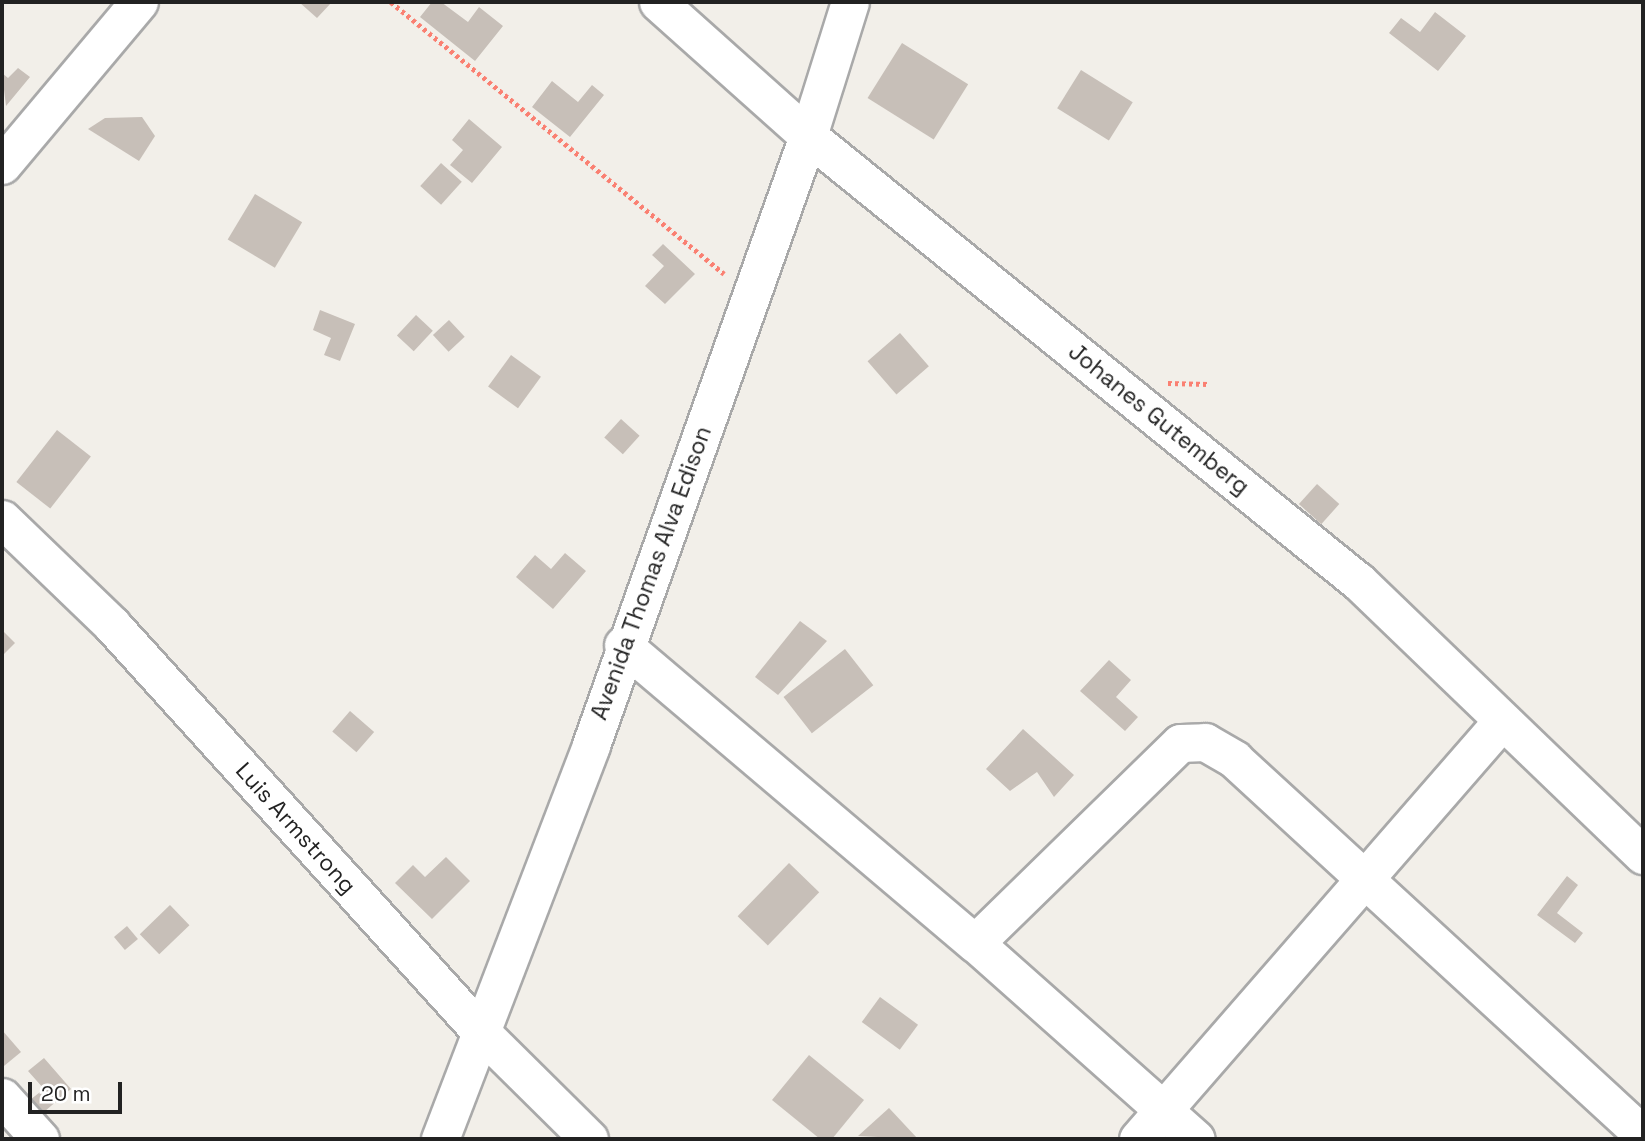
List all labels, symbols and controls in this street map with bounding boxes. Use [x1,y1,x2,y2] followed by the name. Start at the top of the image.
[1063,338,1255,500] street label: Johanes Gutemberg
[585,422,717,724] street label: Avenida Thomas Alva Edison
[230,757,362,899] street label: Luis Armstrong
[32,1068,126,1112] scale bar
[41,1080,91,1107] text: 20 m

